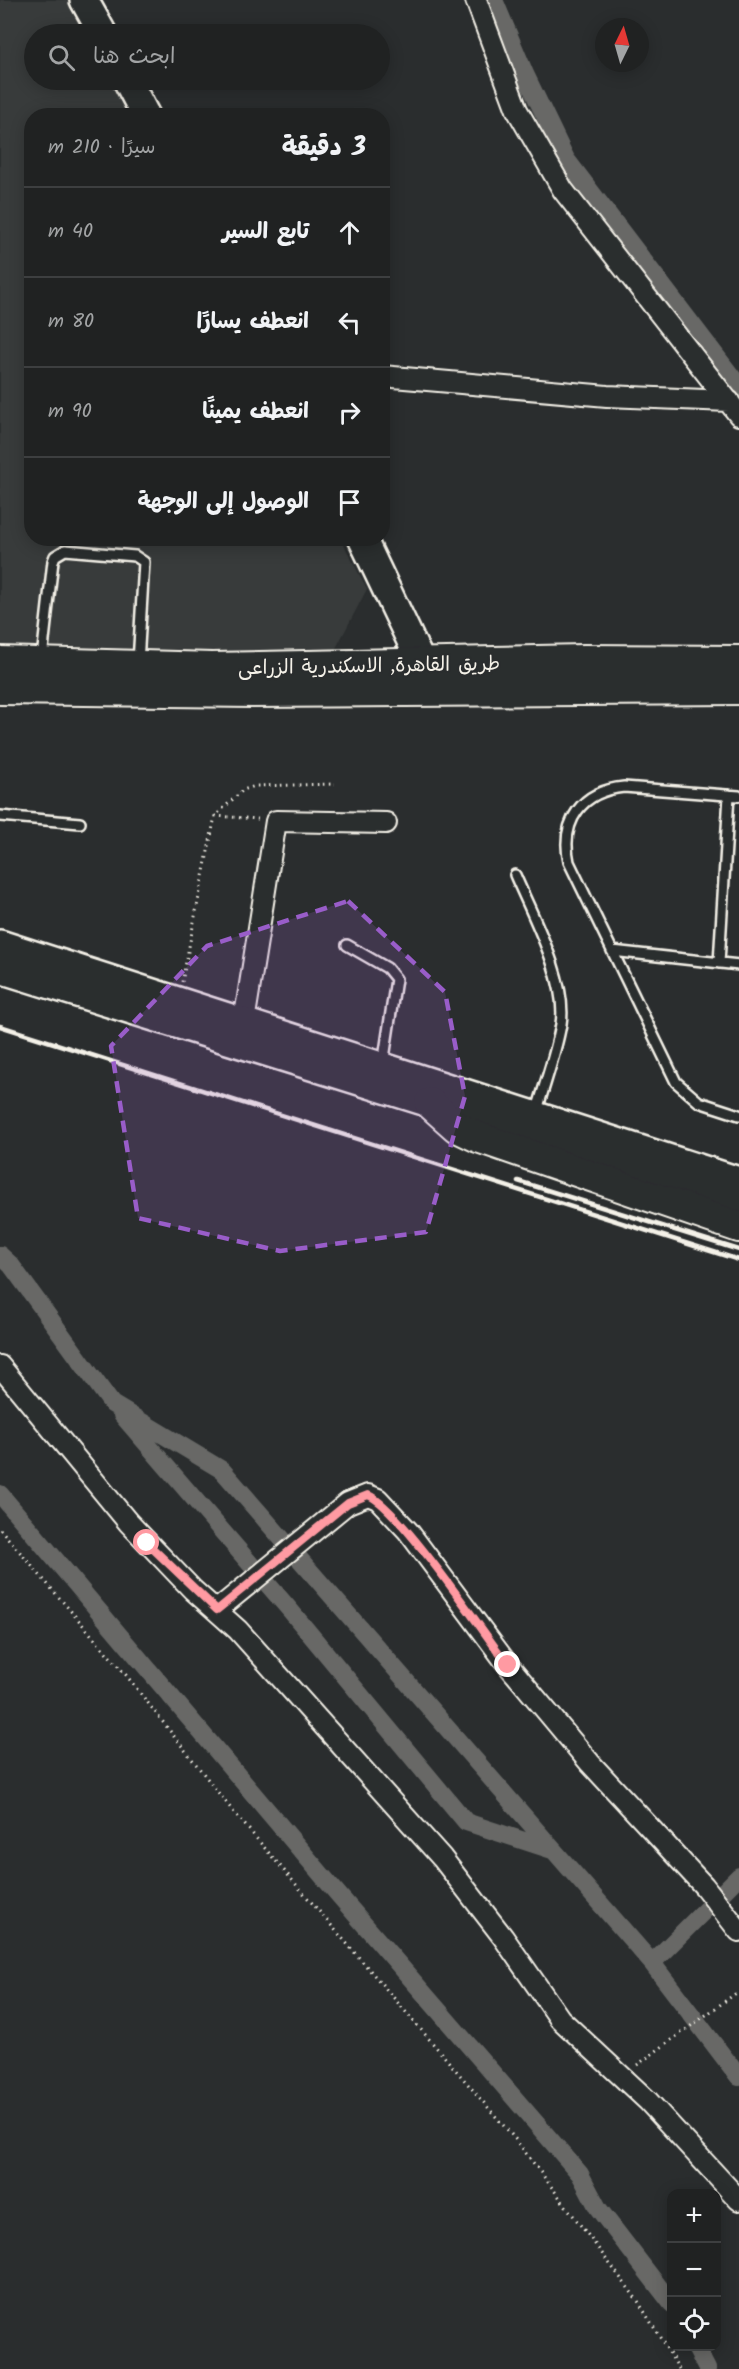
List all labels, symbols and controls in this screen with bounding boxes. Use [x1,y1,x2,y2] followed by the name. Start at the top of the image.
[595,18,649,72] north arrow
[24,24,390,90] search box
[93,40,175,75] text: ابحث هنا
[45,41,78,74] icon: search
[282,127,366,169] text: 3 دقيقة
[48,132,155,164] text: سيرًا · 210 m
[222,215,309,250] text: تابع السير
[48,216,93,248] text: 40 m
[333,216,366,249] icon: ahead
[197,305,309,340] text: انعطف يسارًا
[48,306,94,338] text: 80 m
[333,306,366,339] icon: left
[202,395,309,430] text: انعطف يمينًا
[48,396,92,428] text: 90 m
[333,396,366,429] icon: right
[137,485,309,520] text: الوصول إلى الوجهة
[333,486,366,519] icon: arrive
[238,649,500,685] street label: طريق القاهرة, الاسكندرية الزراعى
[133,1529,159,1555] route start
[494,1651,520,1677] route end
[667,2189,721,2351] map controls
[667,2189,721,2243] button: +
[667,2243,721,2297] button: −
[667,2297,721,2351] button: locate

